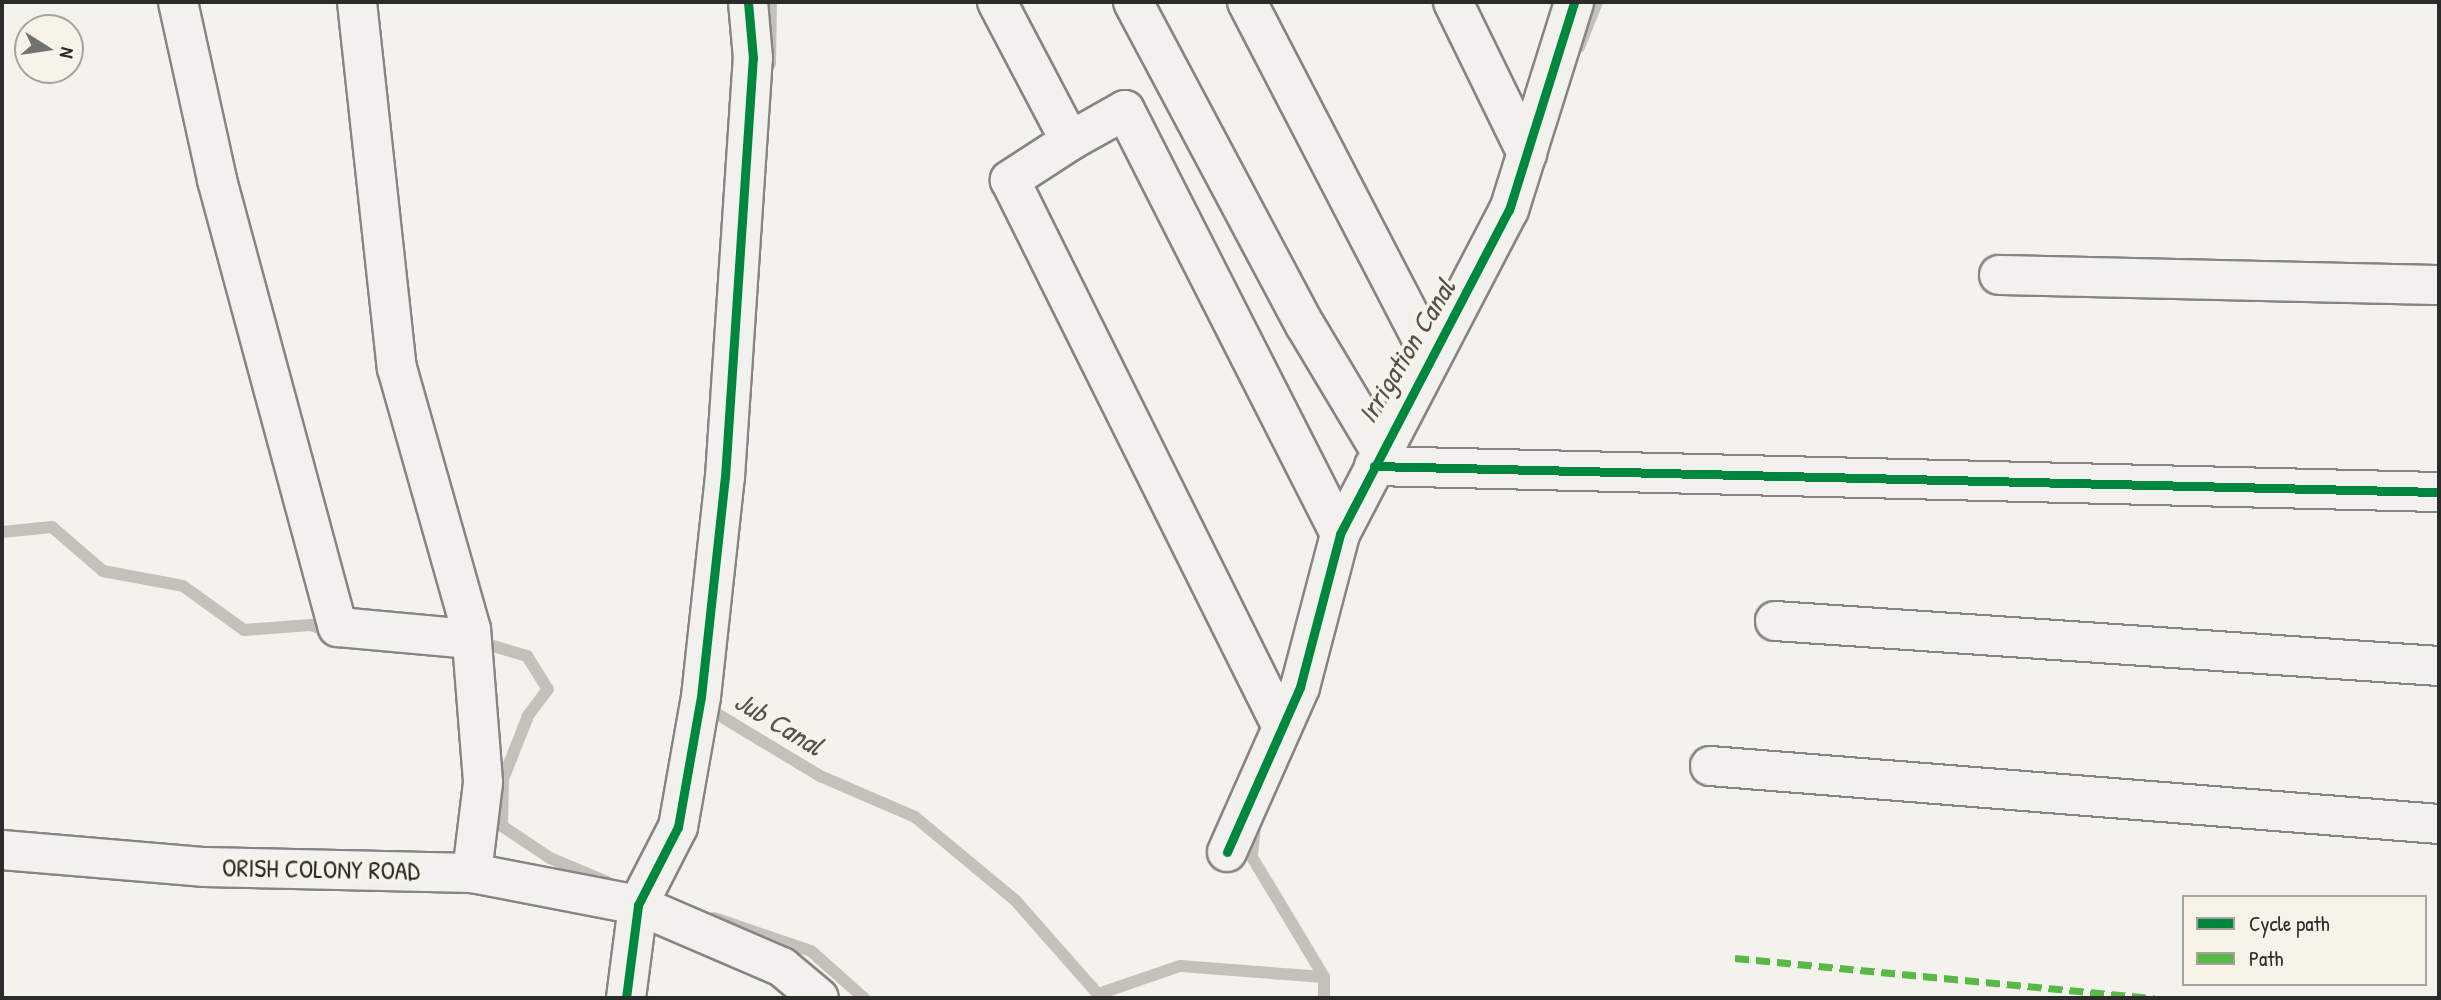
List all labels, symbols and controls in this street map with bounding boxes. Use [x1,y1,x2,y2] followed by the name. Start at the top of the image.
[14,14,84,84] north arrow
[54,45,81,61] text: N
[1350,273,1462,429] water label: Irrigation Canal
[729,684,829,762] water label: Jub Canal
[222,852,420,886] street label: ORISH COLONY ROAD
[2182,895,2427,986] legend
[2249,909,2330,938] text: Cycle path
[2249,944,2283,973] text: Path

